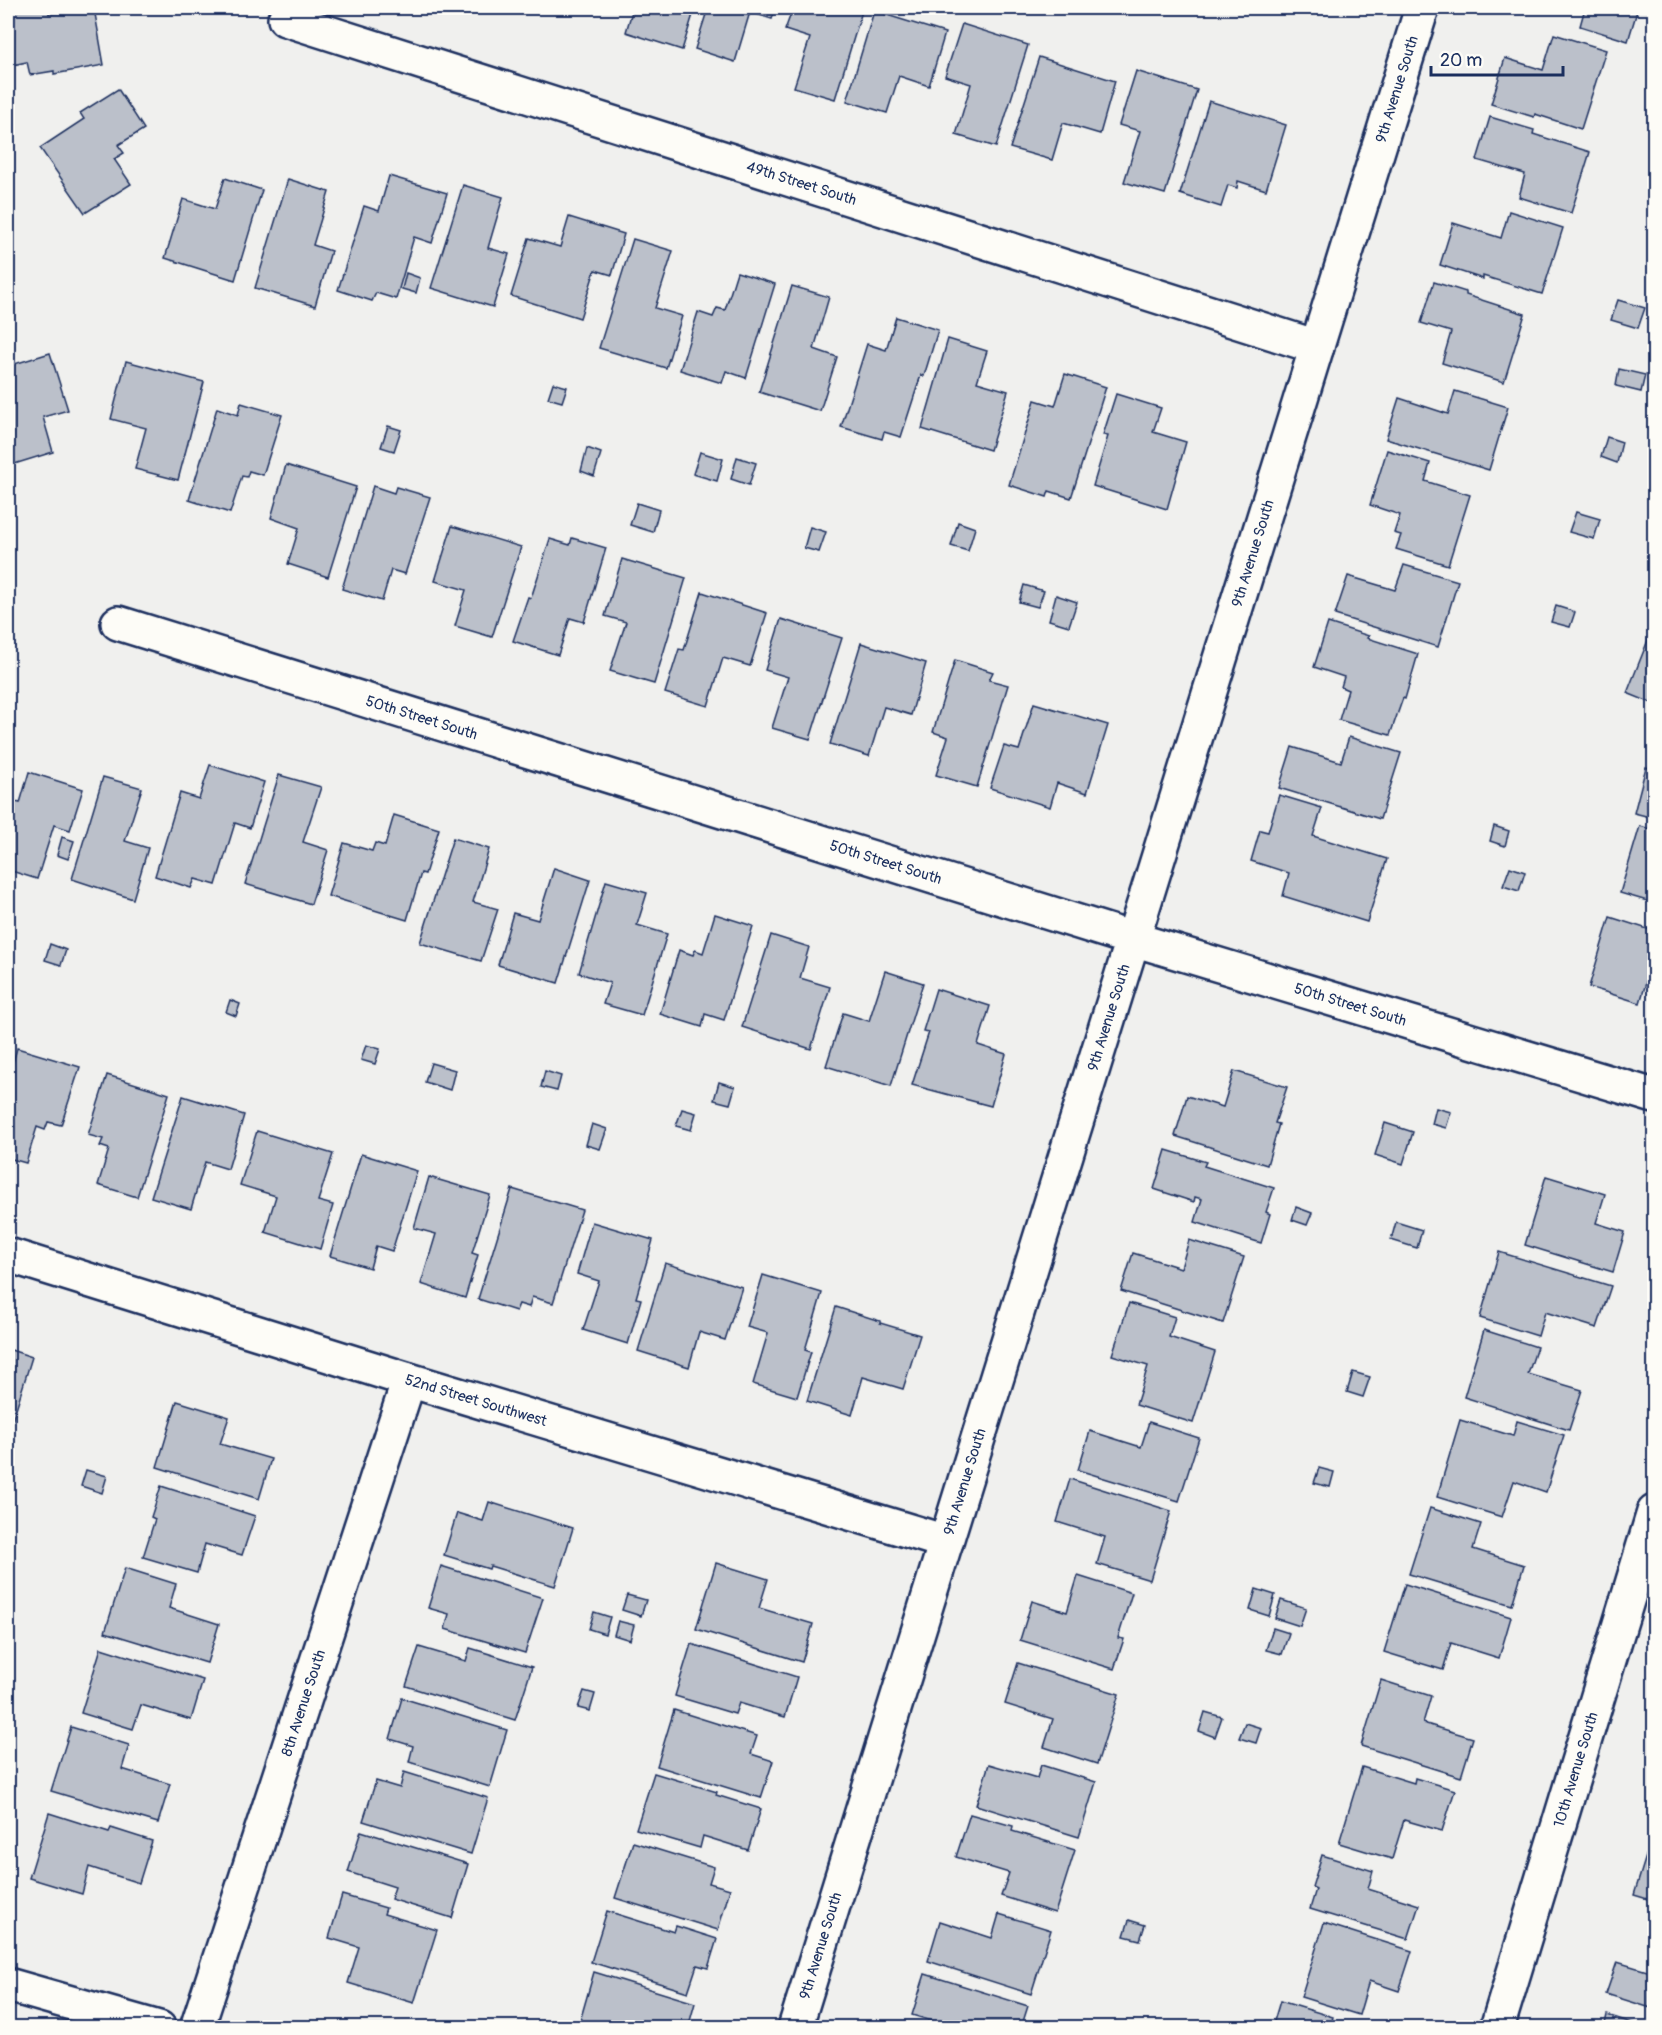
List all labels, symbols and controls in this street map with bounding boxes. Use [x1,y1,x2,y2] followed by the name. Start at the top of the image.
[1371,33,1422,145] street label: 9th Avenue South
[1431,39,1563,77] scale bar
[1440,49,1482,72] text: 20 m
[744,157,859,210] street label: 49th Street South
[1227,498,1278,609] street label: 9th Avenue South
[363,691,480,744] street label: 50th Street South
[827,836,944,888] street label: 50th Street South
[1083,962,1134,1073] street label: 9th Avenue South
[1292,979,1409,1030] street label: 50th Street South
[403,1370,550,1431] street label: 52nd Street Southwest
[939,1426,990,1538] street label: 9th Avenue South
[277,1647,330,1759] street label: 8th Avenue South
[1549,1710,1602,1830] street label: 10th Avenue South
[795,1890,846,2002] street label: 9th Avenue South

